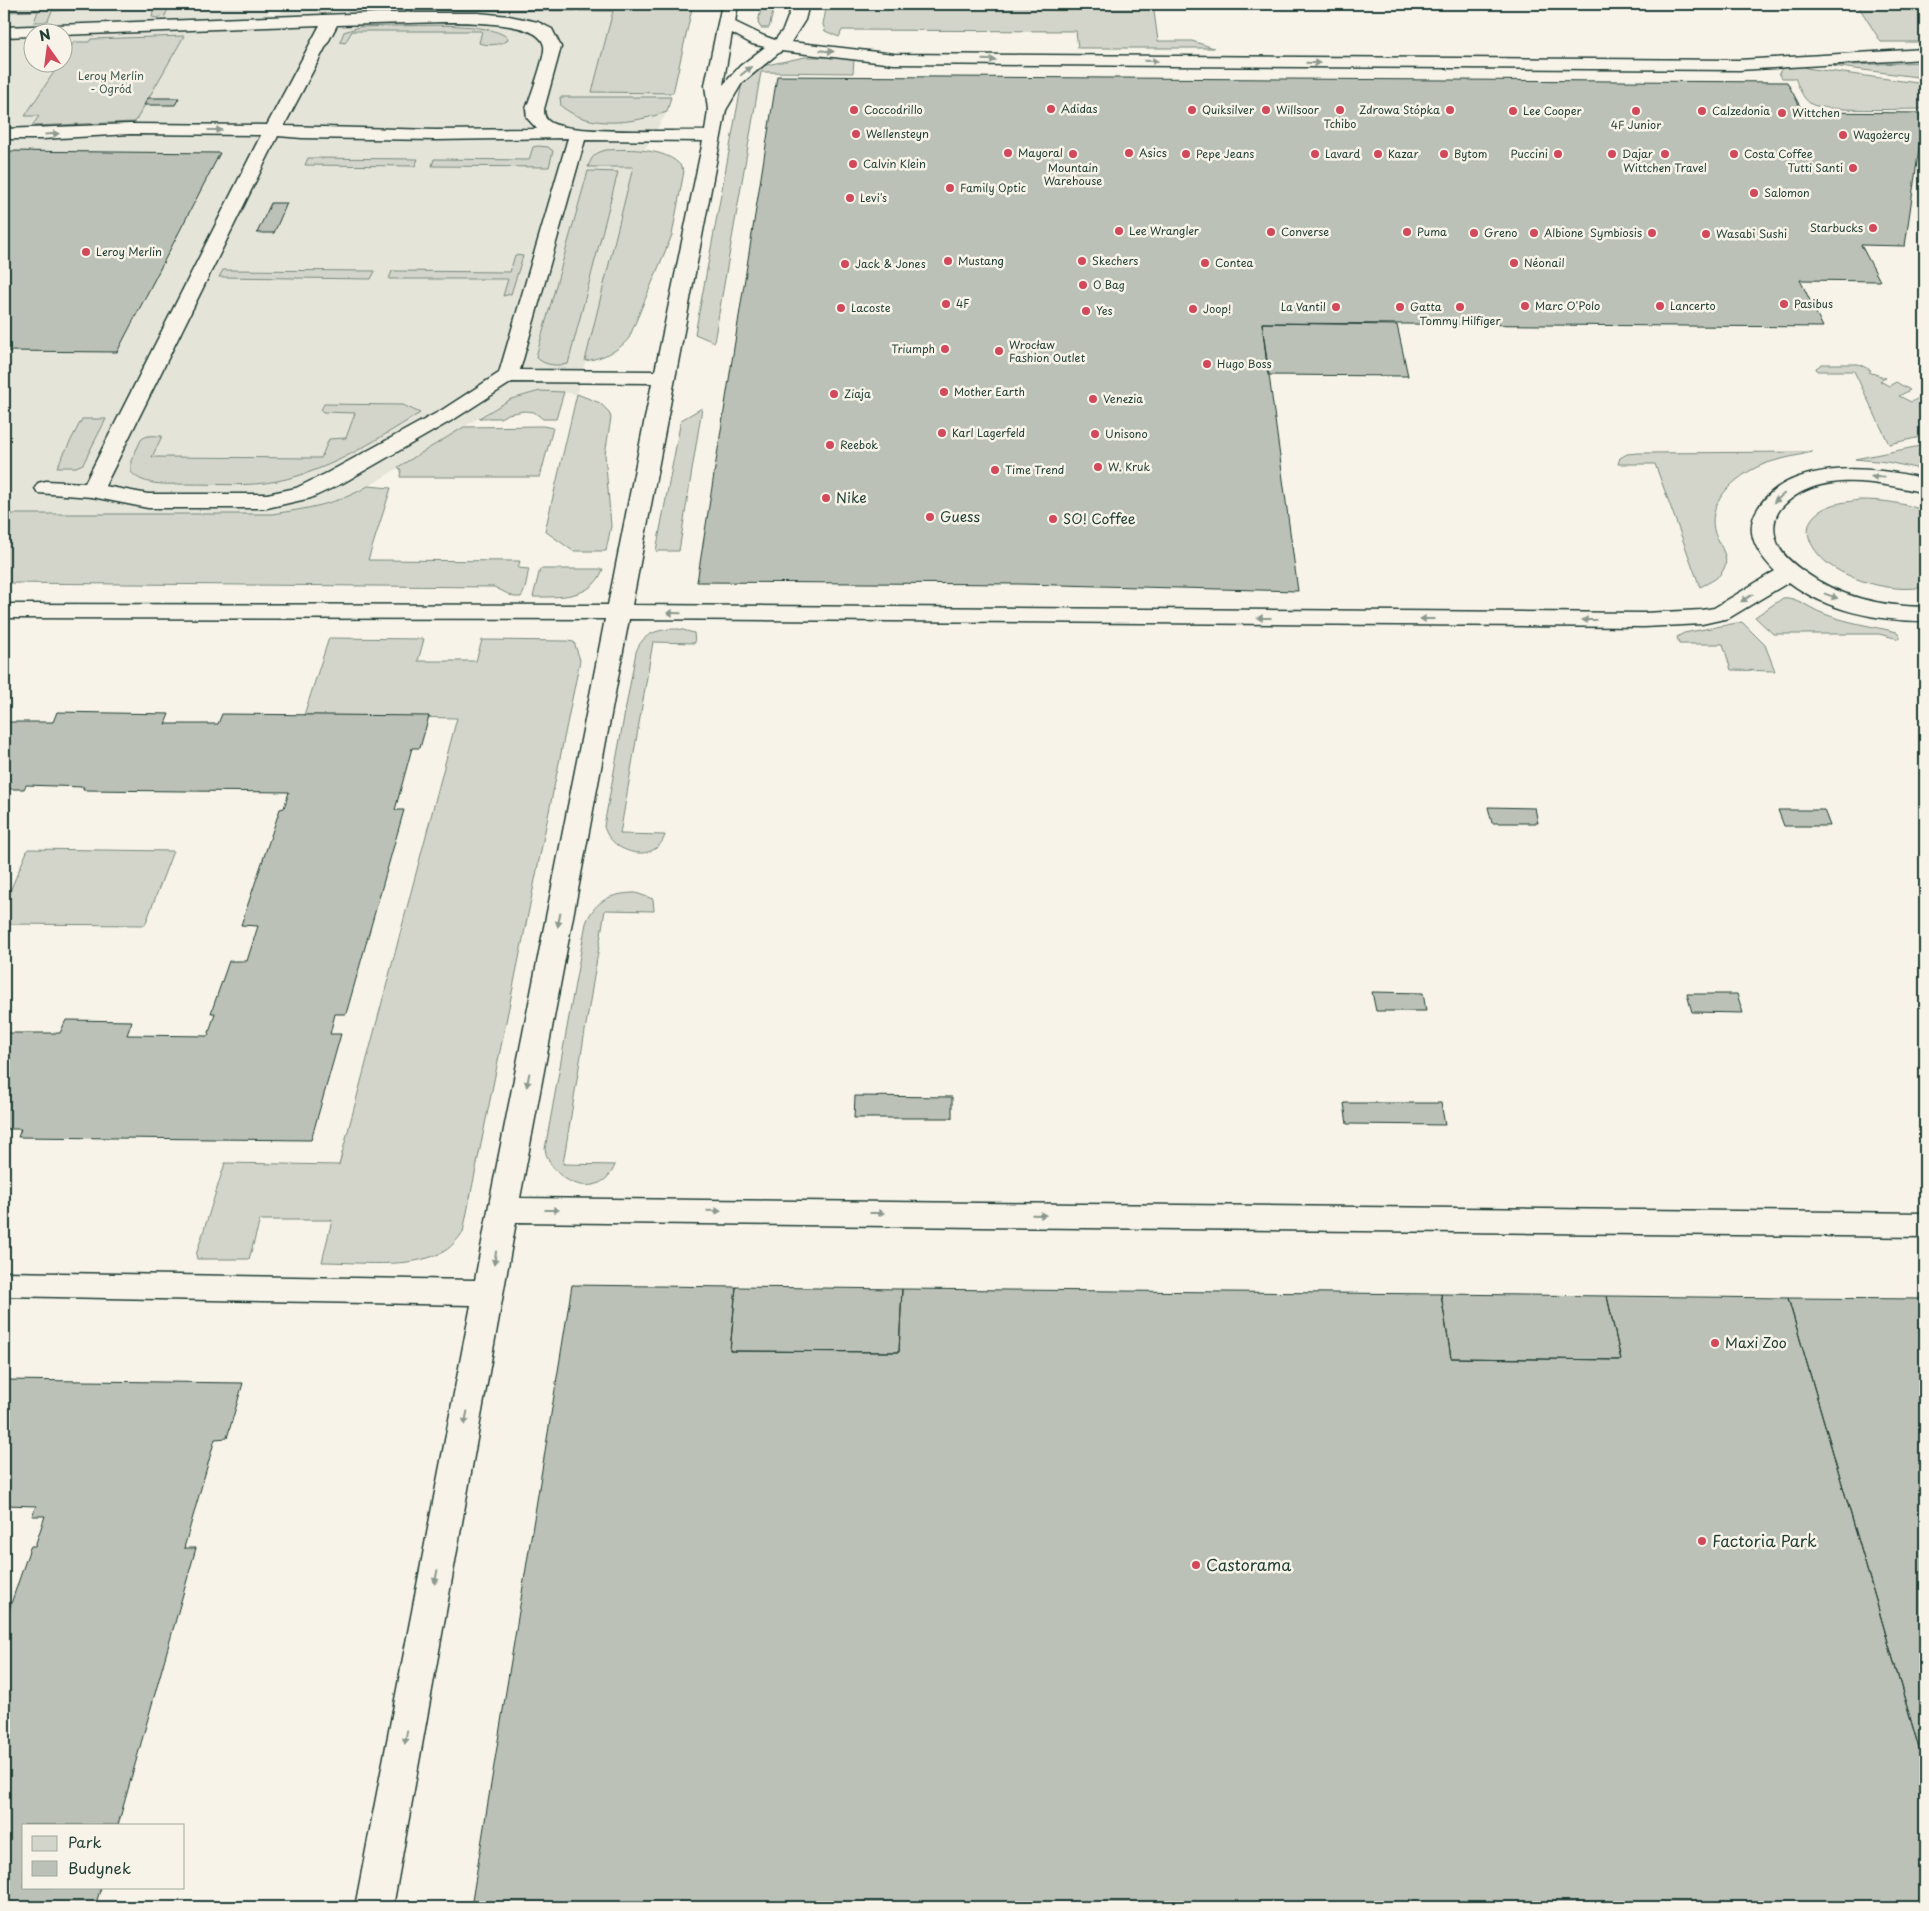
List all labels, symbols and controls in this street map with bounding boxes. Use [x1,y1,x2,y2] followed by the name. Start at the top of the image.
[22,22,72,72] north arrow
[37,23,53,46] text: N
[819,47,835,55] one-way arrow
[981,56,997,64] one-way arrow
[1143,57,1159,65] one-way arrow
[1306,59,1322,67] one-way arrow
[739,66,752,77] one-way arrow
[78,67,144,97] park label: Leroy Merlin - Ogród
[1061,100,1098,117] place label: Adidas
[864,101,923,118] place label: Coccodrillo
[1202,101,1254,118] place label: Quiksilver
[1276,101,1320,118] place label: Willsoor
[1359,101,1440,118] place label: Zdrowa Stópka
[1523,102,1582,119] place label: Lee Cooper
[1712,102,1770,119] place label: Calzedonia
[1045,103,1057,115] marker: Adidas
[848,104,860,116] marker: Coccodrillo
[1186,104,1198,116] marker: Quiksilver
[1260,104,1272,116] marker: Willsoor
[1334,104,1346,116] marker: Tchibo
[1444,104,1456,116] marker: Zdrowa Stópka
[1792,104,1840,121] place label: Wittchen
[1507,105,1519,117] marker: Lee Cooper
[1630,105,1642,117] marker: 4F Junior
[1696,105,1708,117] marker: Calzedonia
[1776,107,1788,119] marker: Wittchen
[1324,115,1356,132] place label: Tchibo
[1611,116,1661,133] place label: 4F Junior
[866,125,929,142] place label: Wellensteyn
[207,126,223,134] one-way arrow
[1853,126,1910,143] place label: Wagożercy
[850,128,862,140] marker: Wellensteyn
[45,129,61,137] one-way arrow
[1837,129,1849,141] marker: Wagożercy
[1018,144,1063,161] place label: Mayoral
[1139,144,1167,161] place label: Asics
[1196,145,1254,162] place label: Pepe Jeans
[1325,145,1360,162] place label: Lavard
[1388,145,1418,162] place label: Kazar
[1454,145,1488,162] place label: Bytom
[1511,145,1548,162] place label: Puccini
[1622,145,1653,162] place label: Dajar
[1744,145,1813,162] place label: Costa Coffee
[1002,147,1014,159] marker: Mayoral
[1123,147,1135,159] marker: Asics
[1067,148,1079,160] marker: Mountain Warehouse
[1180,148,1192,160] marker: Pepe Jeans
[1309,148,1321,160] marker: Lavard
[1372,148,1384,160] marker: Kazar
[1438,148,1450,160] marker: Bytom
[1552,148,1564,160] marker: Puccini
[1606,148,1618,160] marker: Dajar
[1659,148,1671,160] marker: Wittchen Travel
[1728,148,1740,160] marker: Costa Coffee
[863,155,926,172] place label: Calvin Klein
[847,158,859,170] marker: Calvin Klein
[1044,159,1102,189] place label: Mountain Warehouse
[1623,159,1707,176] place label: Wittchen Travel
[1787,159,1843,176] place label: Tutti Santi
[1847,162,1859,174] marker: Tutti Santi
[960,179,1026,196] place label: Family Optic
[944,182,956,194] marker: Family Optic
[1764,184,1810,201] place label: Salomon
[1748,187,1760,199] marker: Salomon
[860,189,887,206] place label: Levi's
[844,192,856,204] marker: Levi's
[1810,219,1863,236] place label: Starbucks
[1129,222,1200,239] place label: Lee Wrangler
[1867,222,1879,234] marker: Starbucks
[1281,223,1329,240] place label: Converse
[1417,223,1447,240] place label: Puma
[1484,224,1517,241] place label: Greno
[1544,224,1583,241] place label: Albione
[1590,224,1642,241] place label: Symbiosis
[1113,225,1125,237] marker: Lee Wrangler
[1716,225,1787,242] place label: Wasabi Sushi
[1265,226,1277,238] marker: Converse
[1401,226,1413,238] marker: Puma
[1468,227,1480,239] marker: Greno
[1528,227,1540,239] marker: Albione
[1646,227,1658,239] marker: Symbiosis
[1700,228,1712,240] marker: Wasabi Sushi
[96,243,162,260] place label: Leroy Merlin
[80,246,92,258] marker: Leroy Merlin
[958,252,1004,269] place label: Mustang
[1092,252,1138,269] place label: Skechers
[1215,254,1253,271] place label: Contea
[1524,254,1565,271] place label: Néonail
[855,255,926,272] place label: Jack & Jones
[942,255,954,267] marker: Mustang
[1076,255,1088,267] marker: Skechers
[1199,257,1211,269] marker: Contea
[1508,257,1520,269] marker: Néonail
[839,258,851,270] marker: Jack & Jones
[1093,276,1125,293] place label: O Bag
[1077,279,1089,291] marker: O Bag
[956,295,970,312] place label: 4F
[1794,295,1833,312] place label: Pasibus
[1535,297,1600,314] place label: Marc O'Polo
[1670,297,1716,314] place label: Lancerto
[940,298,952,310] marker: 4F
[1281,298,1326,315] place label: La Vantil
[1410,298,1442,315] place label: Gatta
[1778,298,1790,310] marker: Pasibus
[851,299,891,316] place label: Lacoste
[1203,300,1231,317] place label: Joop!
[1519,300,1531,312] marker: Marc O'Polo
[1654,300,1666,312] marker: Lancerto
[1330,301,1342,313] marker: La Vantil
[1394,301,1406,313] marker: Gatta
[1454,301,1466,313] marker: Tommy Hilfiger
[835,302,847,314] marker: Lacoste
[1096,302,1113,319] place label: Yes
[1187,303,1199,315] marker: Joop!
[1080,305,1092,317] marker: Yes
[1419,312,1501,329] place label: Tommy Hilfiger
[1009,336,1086,366] place label: Wrocław Fashion Outlet
[891,340,935,357] place label: Triumph
[939,343,951,355] marker: Triumph
[993,345,1005,357] marker: Wrocław Fashion Outlet
[1217,355,1272,372] place label: Hugo Boss
[1201,358,1213,370] marker: Hugo Boss
[954,383,1025,400] place label: Mother Earth
[844,385,871,402] place label: Ziaja
[938,386,950,398] marker: Mother Earth
[828,388,840,400] marker: Ziaja
[1103,390,1143,407] place label: Venezia
[1087,393,1099,405] marker: Venezia
[952,424,1025,441] place label: Karl Lagerfeld
[1105,425,1148,442] place label: Unisono
[936,427,948,439] marker: Karl Lagerfeld
[1089,428,1101,440] marker: Unisono
[840,436,878,453] place label: Reebok
[824,439,836,451] marker: Reebok
[1108,458,1150,475] place label: W. Kruk
[1005,461,1064,478] place label: Time Trend
[1092,461,1104,473] marker: W. Kruk
[989,464,1001,476] marker: Time Trend
[1869,472,1885,480] one-way arrow
[836,487,867,508] place label: Nike
[820,492,832,504] marker: Nike
[1773,492,1785,504] one-way arrow
[940,506,980,527] place label: Guess
[1063,508,1136,529] place label: SO! Coffee
[924,511,936,523] marker: Guess
[1047,513,1059,525] marker: SO! Coffee
[1824,592,1839,600] one-way arrow
[1741,593,1754,602] one-way arrow
[666,609,682,617] one-way arrow
[1256,614,1272,622] one-way arrow
[1419,615,1435,623] one-way arrow
[1581,616,1597,624] one-way arrow
[554,913,562,929] one-way arrow
[524,1072,532,1087] one-way arrow
[544,1206,560,1214] one-way arrow
[706,1207,722,1215] one-way arrow
[869,1209,885,1217] one-way arrow
[1031,1211,1047,1219] one-way arrow
[491,1250,499,1266] one-way arrow
[1725,1332,1787,1353] place label: Maxi Zoo
[1709,1337,1721,1349] marker: Maxi Zoo
[462,1410,470,1425] one-way arrow
[1712,1528,1817,1552] place label: Factoria Park
[1696,1535,1708,1547] marker: Factoria Park
[1206,1552,1291,1576] place label: Castorama
[1190,1559,1202,1571] marker: Castorama
[432,1570,440,1585] one-way arrow
[401,1729,409,1745] one-way arrow
[22,1824,185,1888] legend
[68,1830,102,1853] text: Park
[68,1856,131,1879] text: Budynek

